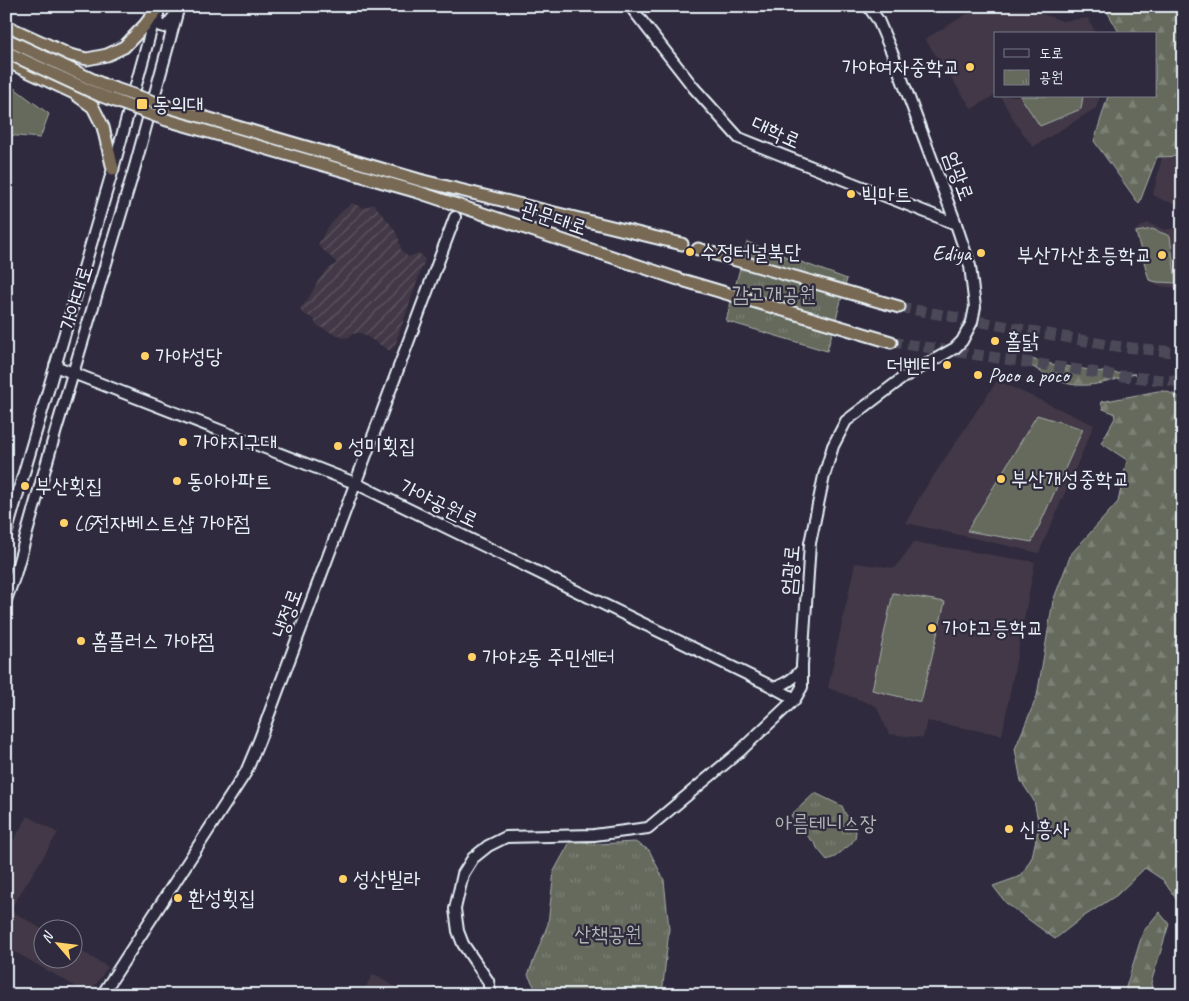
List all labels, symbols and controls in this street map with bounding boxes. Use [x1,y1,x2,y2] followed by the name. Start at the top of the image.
[994,32,1156,98] legend
[1039,44,1063,63] text: 도로
[842,54,960,80] place label: 가야여자중학교
[964,61,976,73] marker: 가야여자중학교
[1039,68,1063,87] text: 공원
[153,91,204,117] place label: 동의대
[135,97,149,111] marker: 동의대
[748,110,804,154] street label: 대학로
[938,148,980,204] street label: 엄광로
[861,181,912,207] place label: 빅마트
[845,188,857,200] marker: 빅마트
[518,195,590,241] street label: 관문대로
[700,239,801,265] place label: 수정터널북단
[932,240,973,266] place label: Ediya
[1017,242,1152,268] place label: 부산가산초등학교
[684,246,696,258] marker: 수정터널북단
[975,247,987,259] marker: Ediya
[1156,249,1168,261] marker: 부산가산초등학교
[54,262,98,334] street label: 가야대로
[732,281,816,307] park label: 감고개공원
[1005,328,1039,354] place label: 홀닭
[989,335,1001,347] marker: 홀닭
[155,343,223,369] place label: 가야성당
[139,350,151,362] marker: 가야성당
[886,352,937,378] place label: 더벤티
[941,359,953,371] marker: 더벤티
[988,362,1071,388] place label: Poco a poco
[972,369,984,381] marker: Poco a poco
[193,429,278,455] place label: 가야지구대
[348,433,416,459] place label: 성미횟집
[177,436,189,448] marker: 가야지구대
[332,440,344,452] marker: 성미횟집
[1011,466,1129,492] place label: 부산개성중학교
[187,468,272,494] place label: 동아아파트
[35,473,103,499] place label: 부산횟집
[395,473,483,533] street label: 가야공원로
[995,473,1007,485] marker: 부산개성중학교
[171,475,183,487] marker: 동아아파트
[19,480,31,492] marker: 부산횟집
[74,510,250,536] place label: LG전자베스트샵 가야점
[58,517,70,529] marker: LG전자베스트샵 가야점
[775,544,805,596] street label: 엄광로
[266,585,308,641] street label: 냉정로
[942,615,1043,641] place label: 가야고등학교
[926,622,938,634] marker: 가야고등학교
[91,628,214,654] place label: 홈플러스 가야점
[75,635,87,647] marker: 홈플러스 가야점
[482,644,615,670] place label: 가야2동 주민센터
[466,651,478,663] marker: 가야2동 주민센터
[775,810,877,836] park label: 아름테니스장
[1019,816,1070,842] place label: 신흥사
[1003,823,1015,835] marker: 신흥사
[353,866,421,892] place label: 성산빌라
[337,873,349,885] marker: 성산빌라
[188,885,256,911] place label: 환성횟집
[172,892,184,904] marker: 환성횟집
[32,918,82,968] north arrow
[574,921,642,947] park label: 산책공원
[37,928,58,946] text: N

